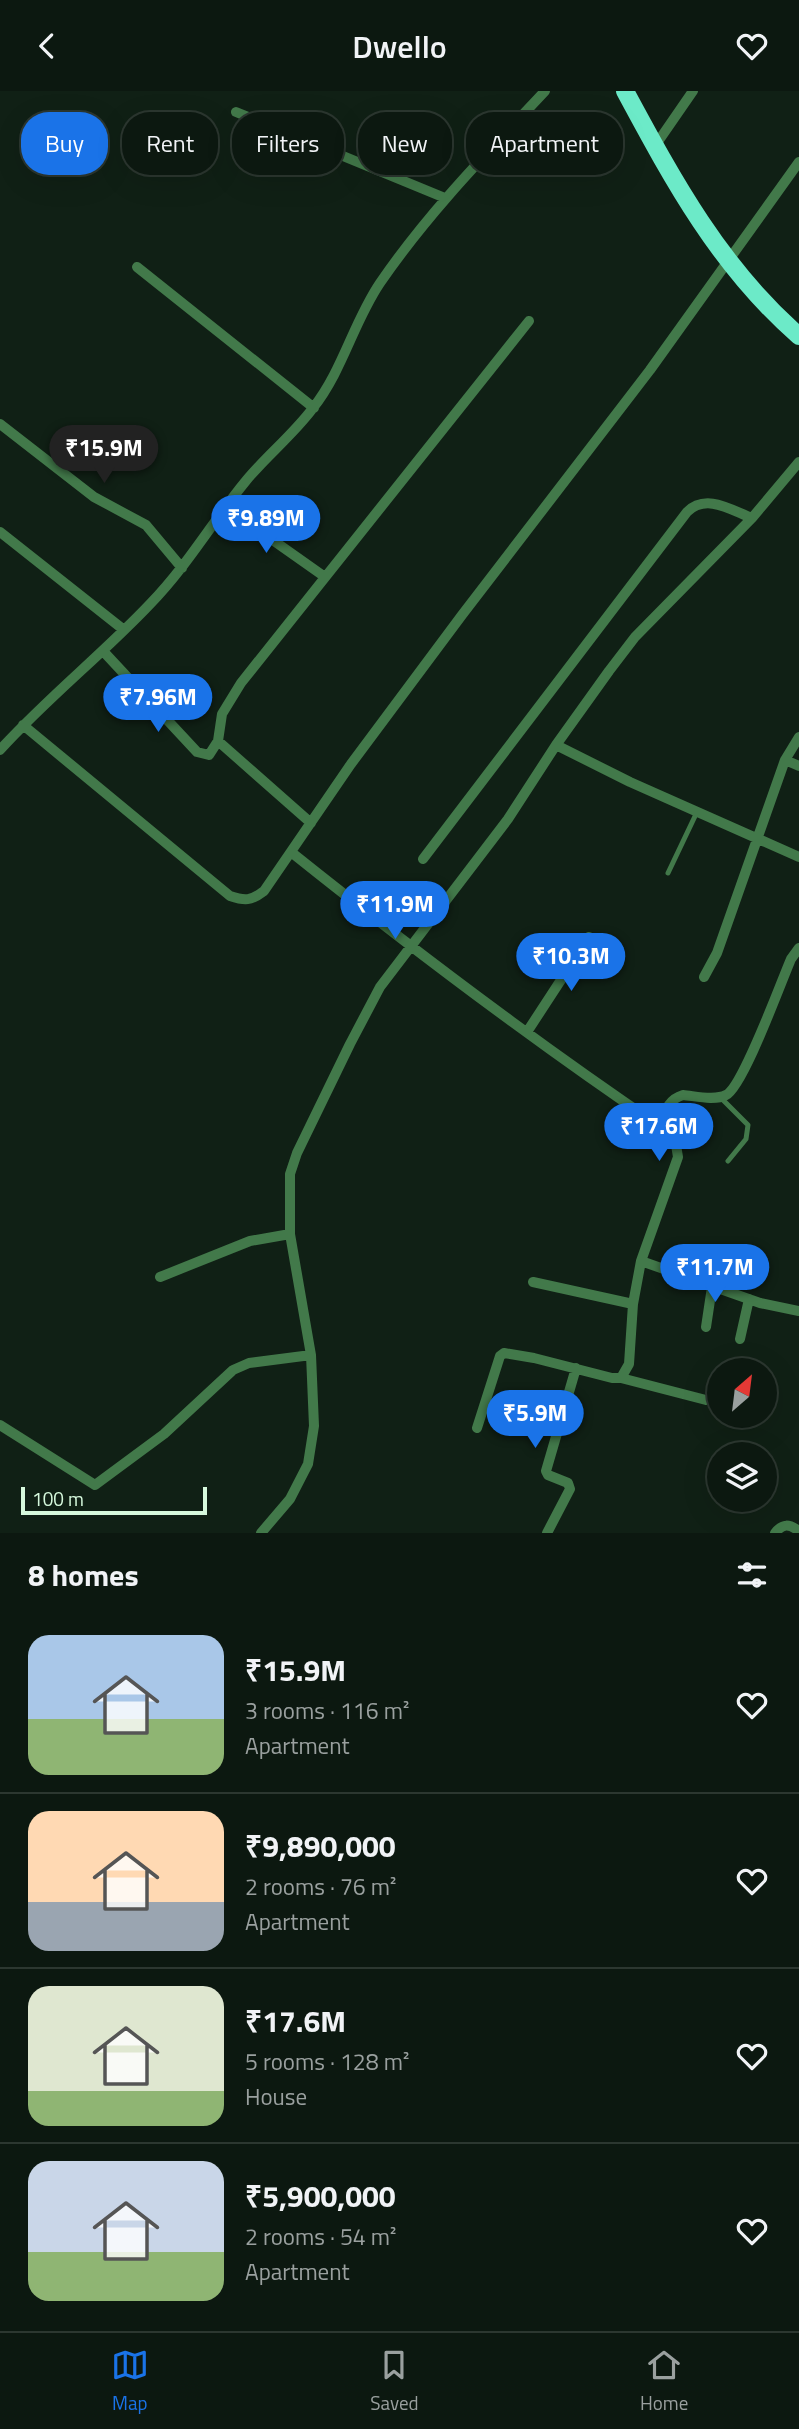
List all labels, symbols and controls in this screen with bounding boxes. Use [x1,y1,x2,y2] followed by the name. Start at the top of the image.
[352,22,447,70] text: Dwello
[28,27,66,65] icon: back
[733,27,771,65] icon: heart
[21,112,108,175] chip: Buy
[122,112,218,175] chip: Rent
[232,112,344,175] chip: Filters
[358,112,452,175] chip: New
[466,112,623,175] chip: Apartment
[47,425,161,485] pin: ₹15.9M
[65,430,143,465] text: ₹15.9M
[209,496,323,555] pin: ₹9.89M
[227,500,305,535] text: ₹9.89M
[101,675,215,734] pin: ₹7.96M
[119,679,197,714] text: ₹7.96M
[338,881,452,941] pin: ₹11.9M
[356,886,434,921] text: ₹11.9M
[514,933,628,993] pin: ₹10.3M
[532,938,610,973] text: ₹10.3M
[602,1103,716,1163] pin: ₹17.6M
[620,1108,698,1143] text: ₹17.6M
[658,1245,772,1304] pin: ₹11.7M
[676,1249,754,1284] text: ₹11.7M
[707,1358,777,1428] north arrow
[707,1358,777,1512] map controls
[486,1391,584,1450] pin: ₹5.9M
[503,1395,567,1430] text: ₹5.9M
[707,1442,777,1512] button: layers
[21,1484,206,1516] scale bar
[32,1484,84,1513] text: 100 m
[28,1552,139,1598] text: 8 homes
[733,1556,771,1594] icon: filters
[245,1647,346,1693] text: ₹15.9M
[84,1663,168,1747] icon: home
[733,1686,771,1724] icon: heart
[245,1693,409,1728] text: 3 rooms · 116 m²
[245,1728,350,1763] text: Apartment
[245,1823,396,1869] text: ₹9,890,000
[84,1839,168,1923] icon: home
[733,1862,771,1900] icon: heart
[245,1869,396,1904] text: 2 rooms · 76 m²
[245,1904,350,1939] text: Apartment
[245,1998,346,2044] text: ₹17.6M
[84,2014,168,2098] icon: home
[733,2037,771,2075] icon: heart
[245,2044,409,2079] text: 5 rooms · 128 m²
[245,2079,307,2114] text: House
[245,2173,396,2219] text: ₹5,900,000
[84,2189,168,2273] icon: home
[733,2212,771,2250] icon: heart
[245,2219,396,2254] text: 2 rooms · 54 m²
[245,2254,350,2289] text: Apartment
[111,2346,149,2417] tab: Map
[370,2346,419,2417] tab: Saved
[640,2346,688,2417] tab: Home

